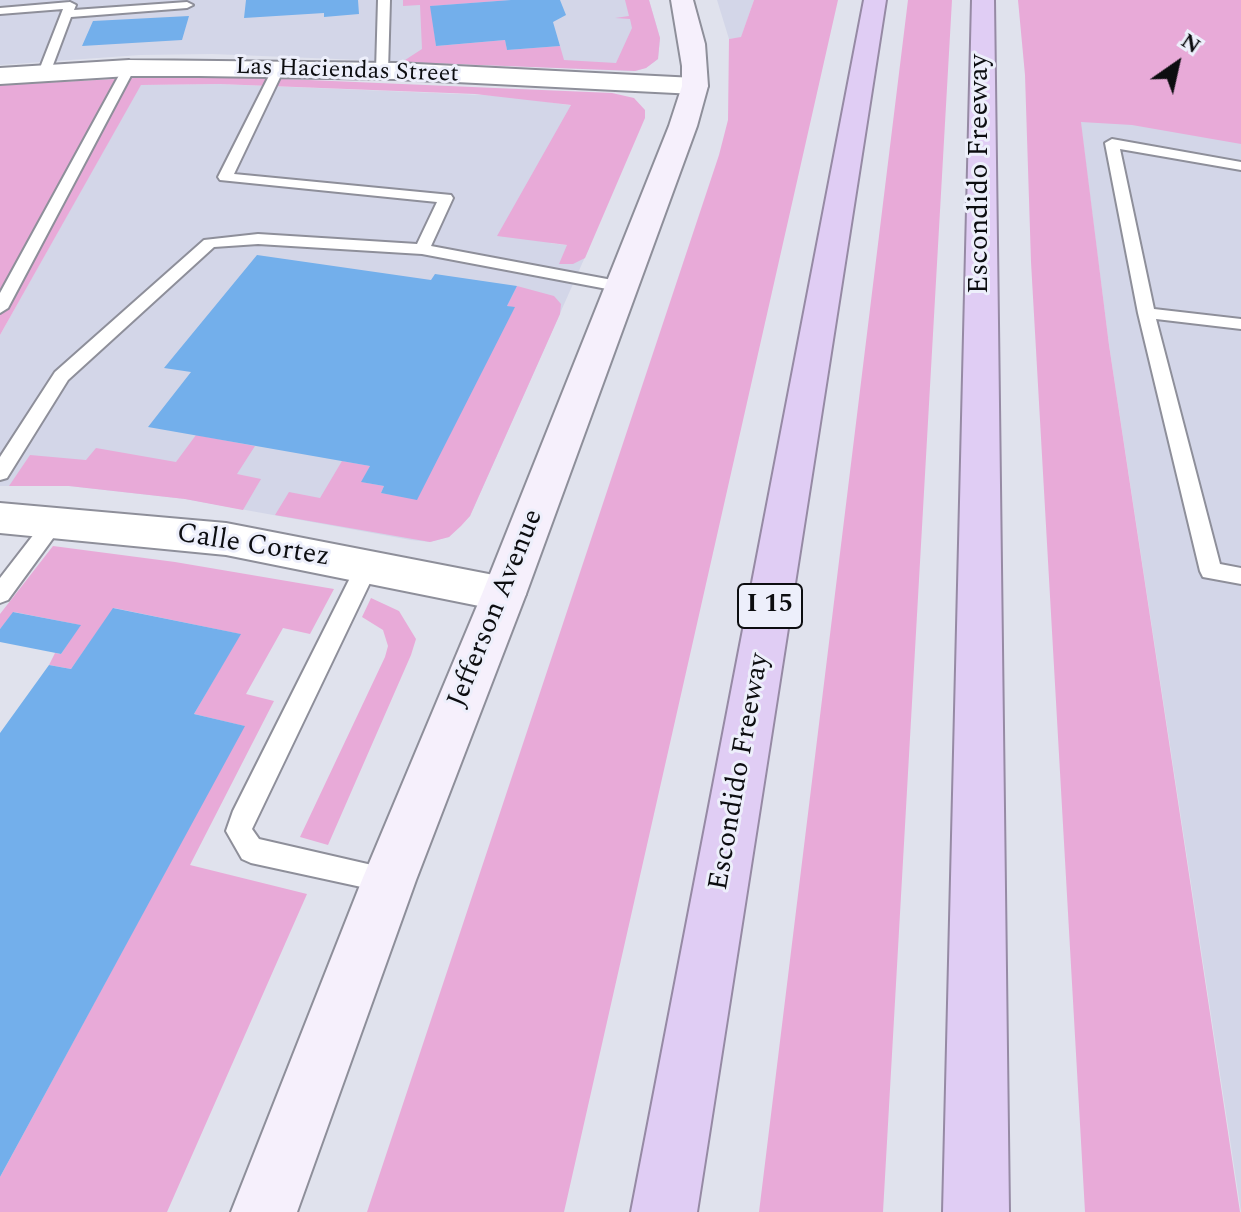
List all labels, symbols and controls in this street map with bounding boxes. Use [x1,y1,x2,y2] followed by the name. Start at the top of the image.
[1137,24,1217,104] north arrow
[1174,25,1207,62] text: N
[235,54,459,90] street label: Las Haciendas Street
[965,54,999,294] street label: Escondido Freeway
[442,505,552,713] street label: Jefferson Avenue
[174,518,332,576] street label: Calle Cortez
[738,584,802,628] road number: I 15
[704,651,778,893] street label: Escondido Freeway

